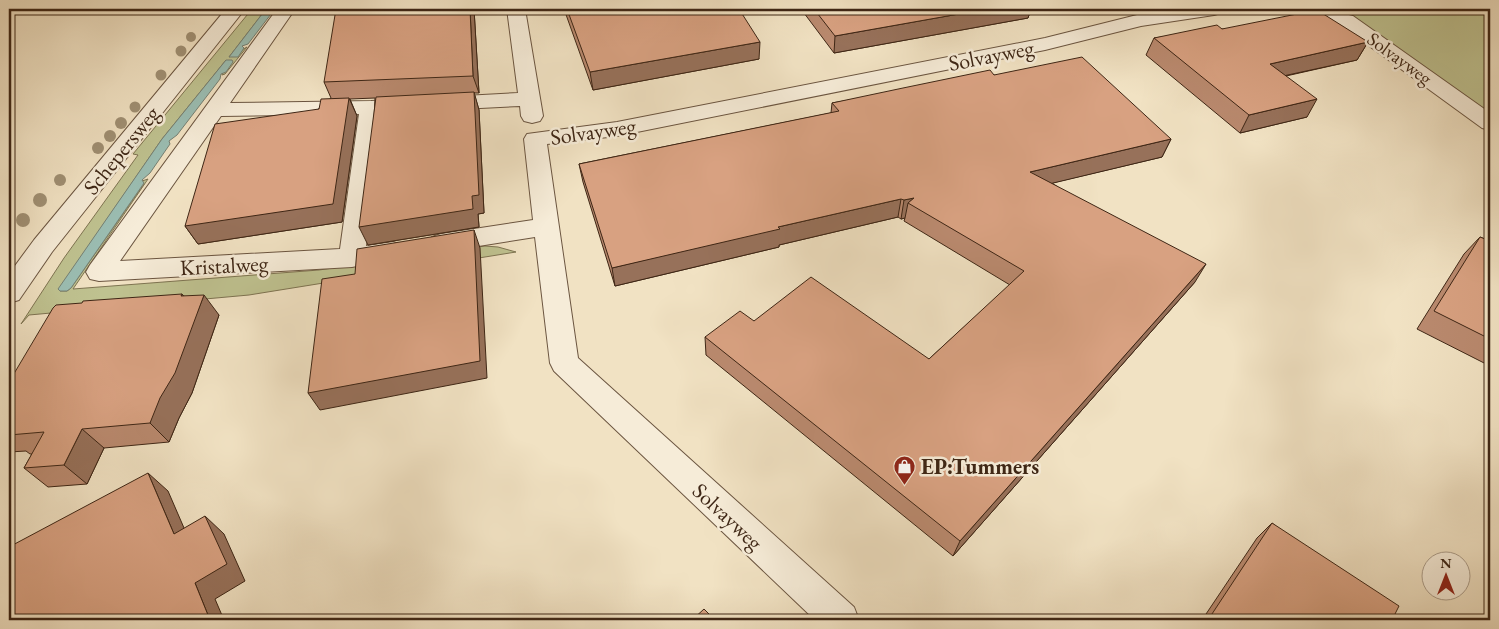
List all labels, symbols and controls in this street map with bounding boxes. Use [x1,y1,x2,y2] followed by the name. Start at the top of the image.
[1362,26,1438,91] street label: Solvayweg
[946,33,1037,78] street label: Solvayweg
[77,100,166,201] street label: Schepersweg
[548,111,638,152] street label: Solvayweg
[179,249,269,282] street label: Kristalweg
[921,452,1039,481] place label: EP:Tummers
[893,454,917,485] shop icon: EP:Tummers
[686,476,769,557] street label: Solvayweg
[1422,552,1472,602] north arrow
[1440,554,1452,572] text: N

